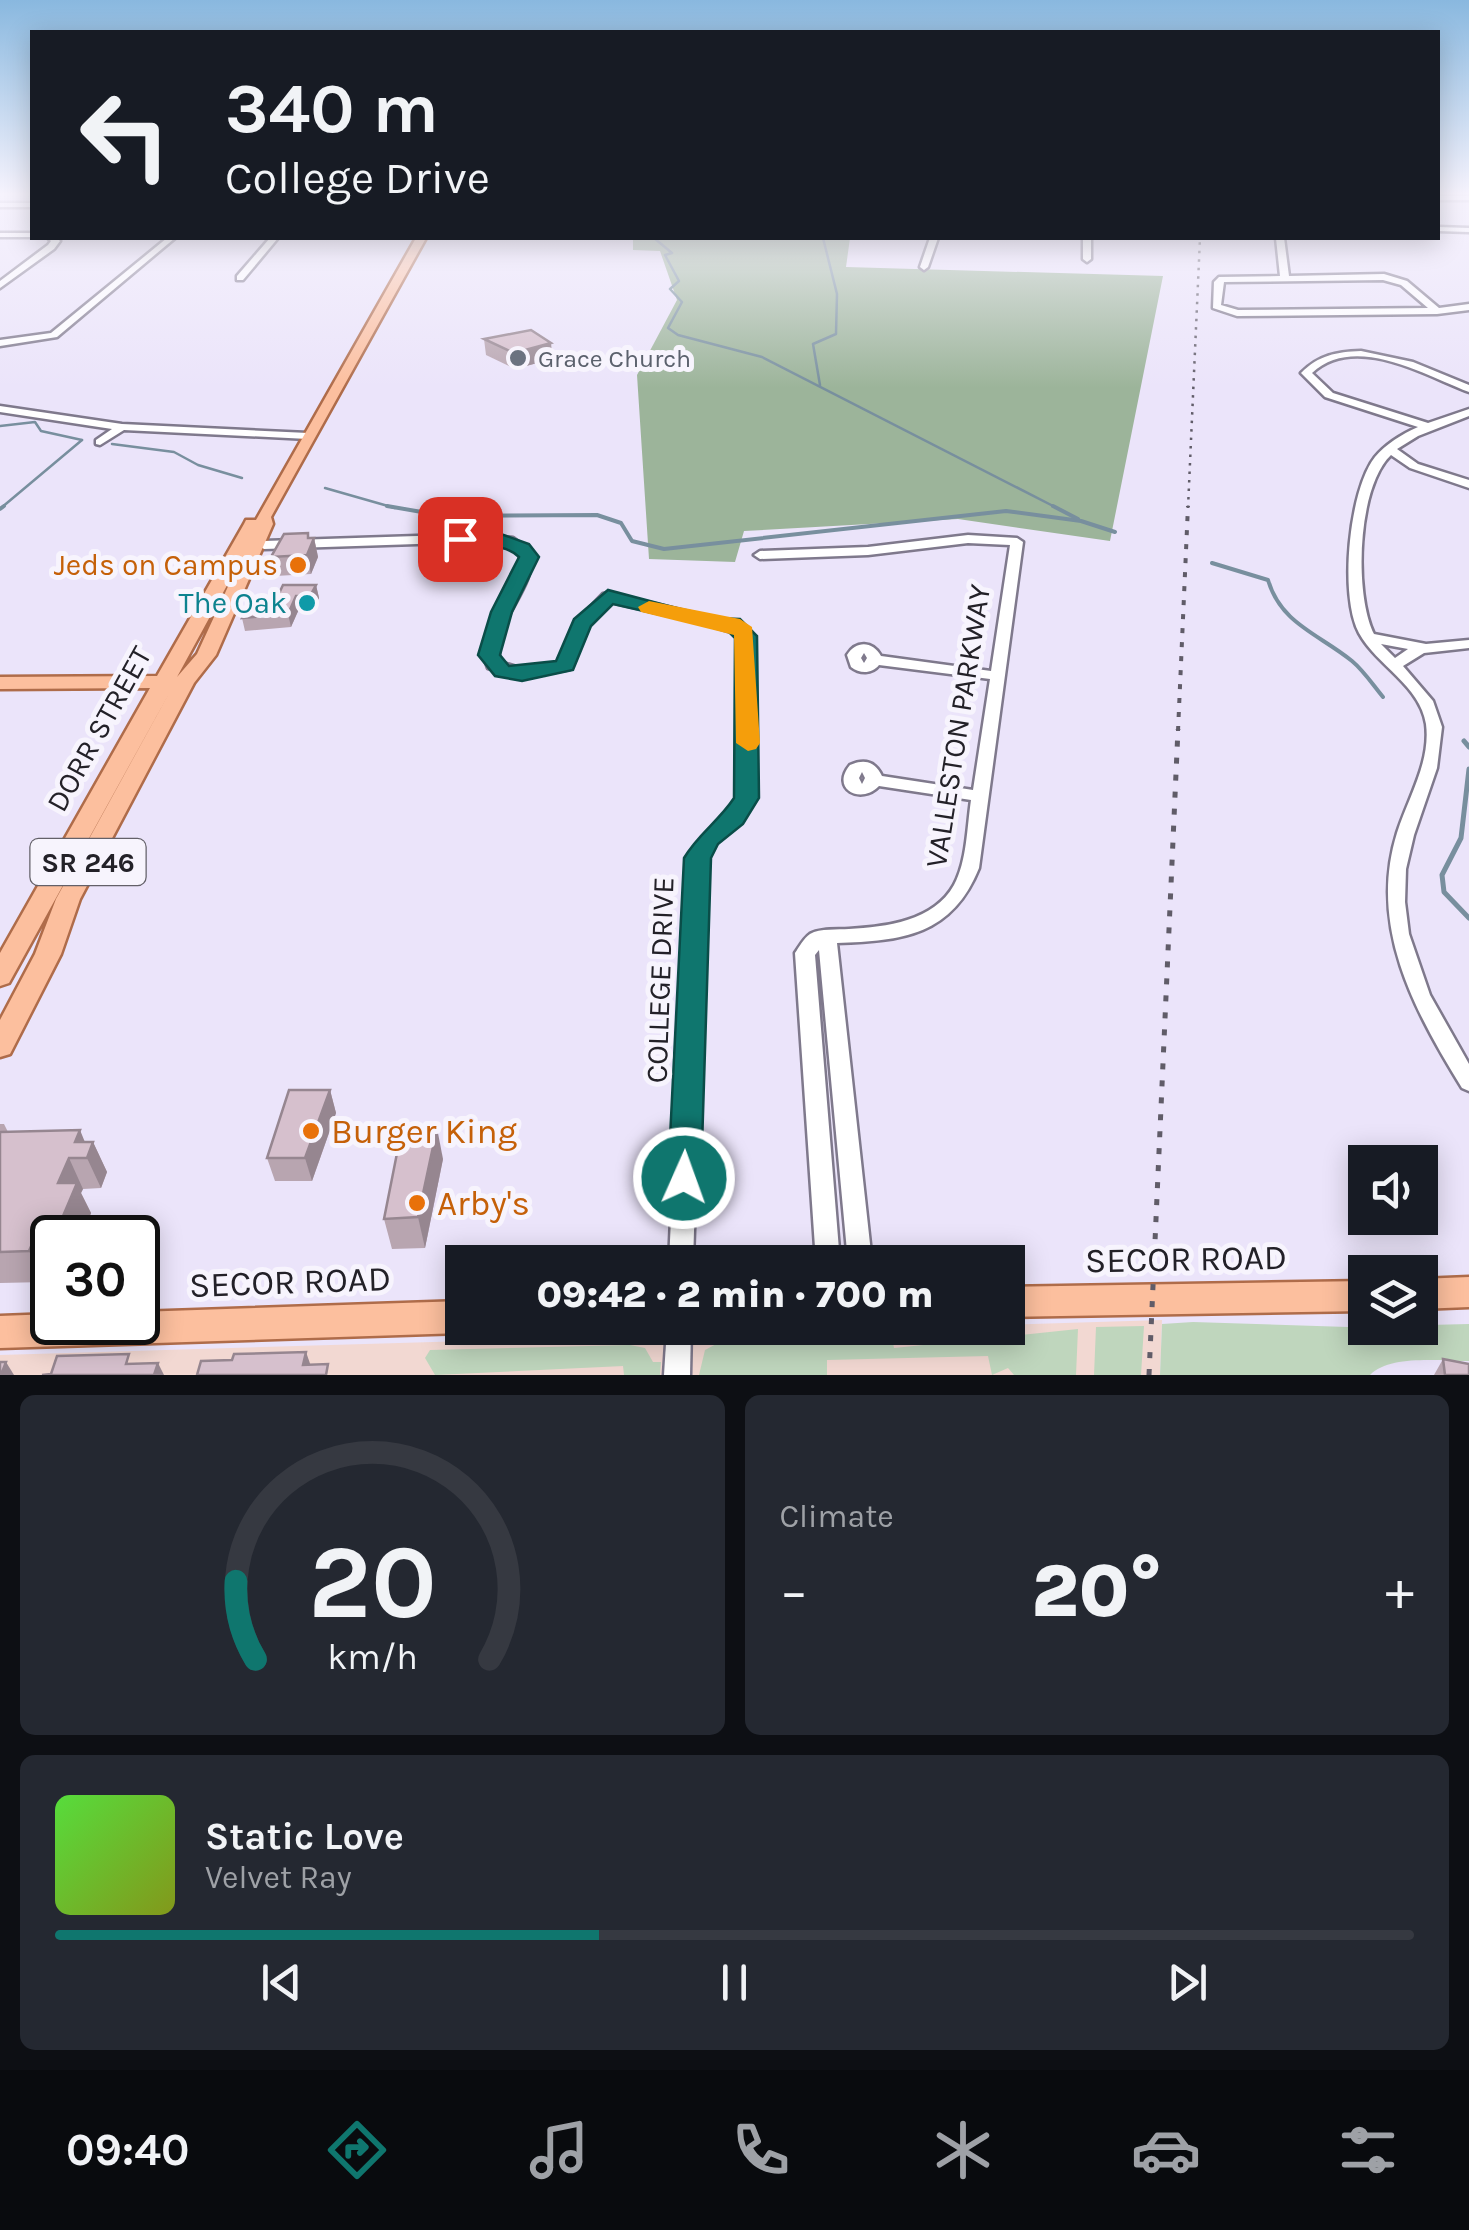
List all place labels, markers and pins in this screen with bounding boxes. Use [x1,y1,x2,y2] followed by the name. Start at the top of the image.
[538,344,691,373] place label: Grace Church
[507,347,529,369] marker: Grace Church
[418,497,503,582] pin
[54,547,278,583] place label: Jeds on Campus
[287,554,309,576] marker: Jeds on Campus
[179,585,287,621] place label: The Oak
[296,592,318,614] marker: The Oak
[331,1111,518,1152] place label: Burger King
[300,1120,322,1142] marker: Burger King
[437,1183,530,1224] place label: Arby's
[406,1192,428,1214] marker: Arby's

